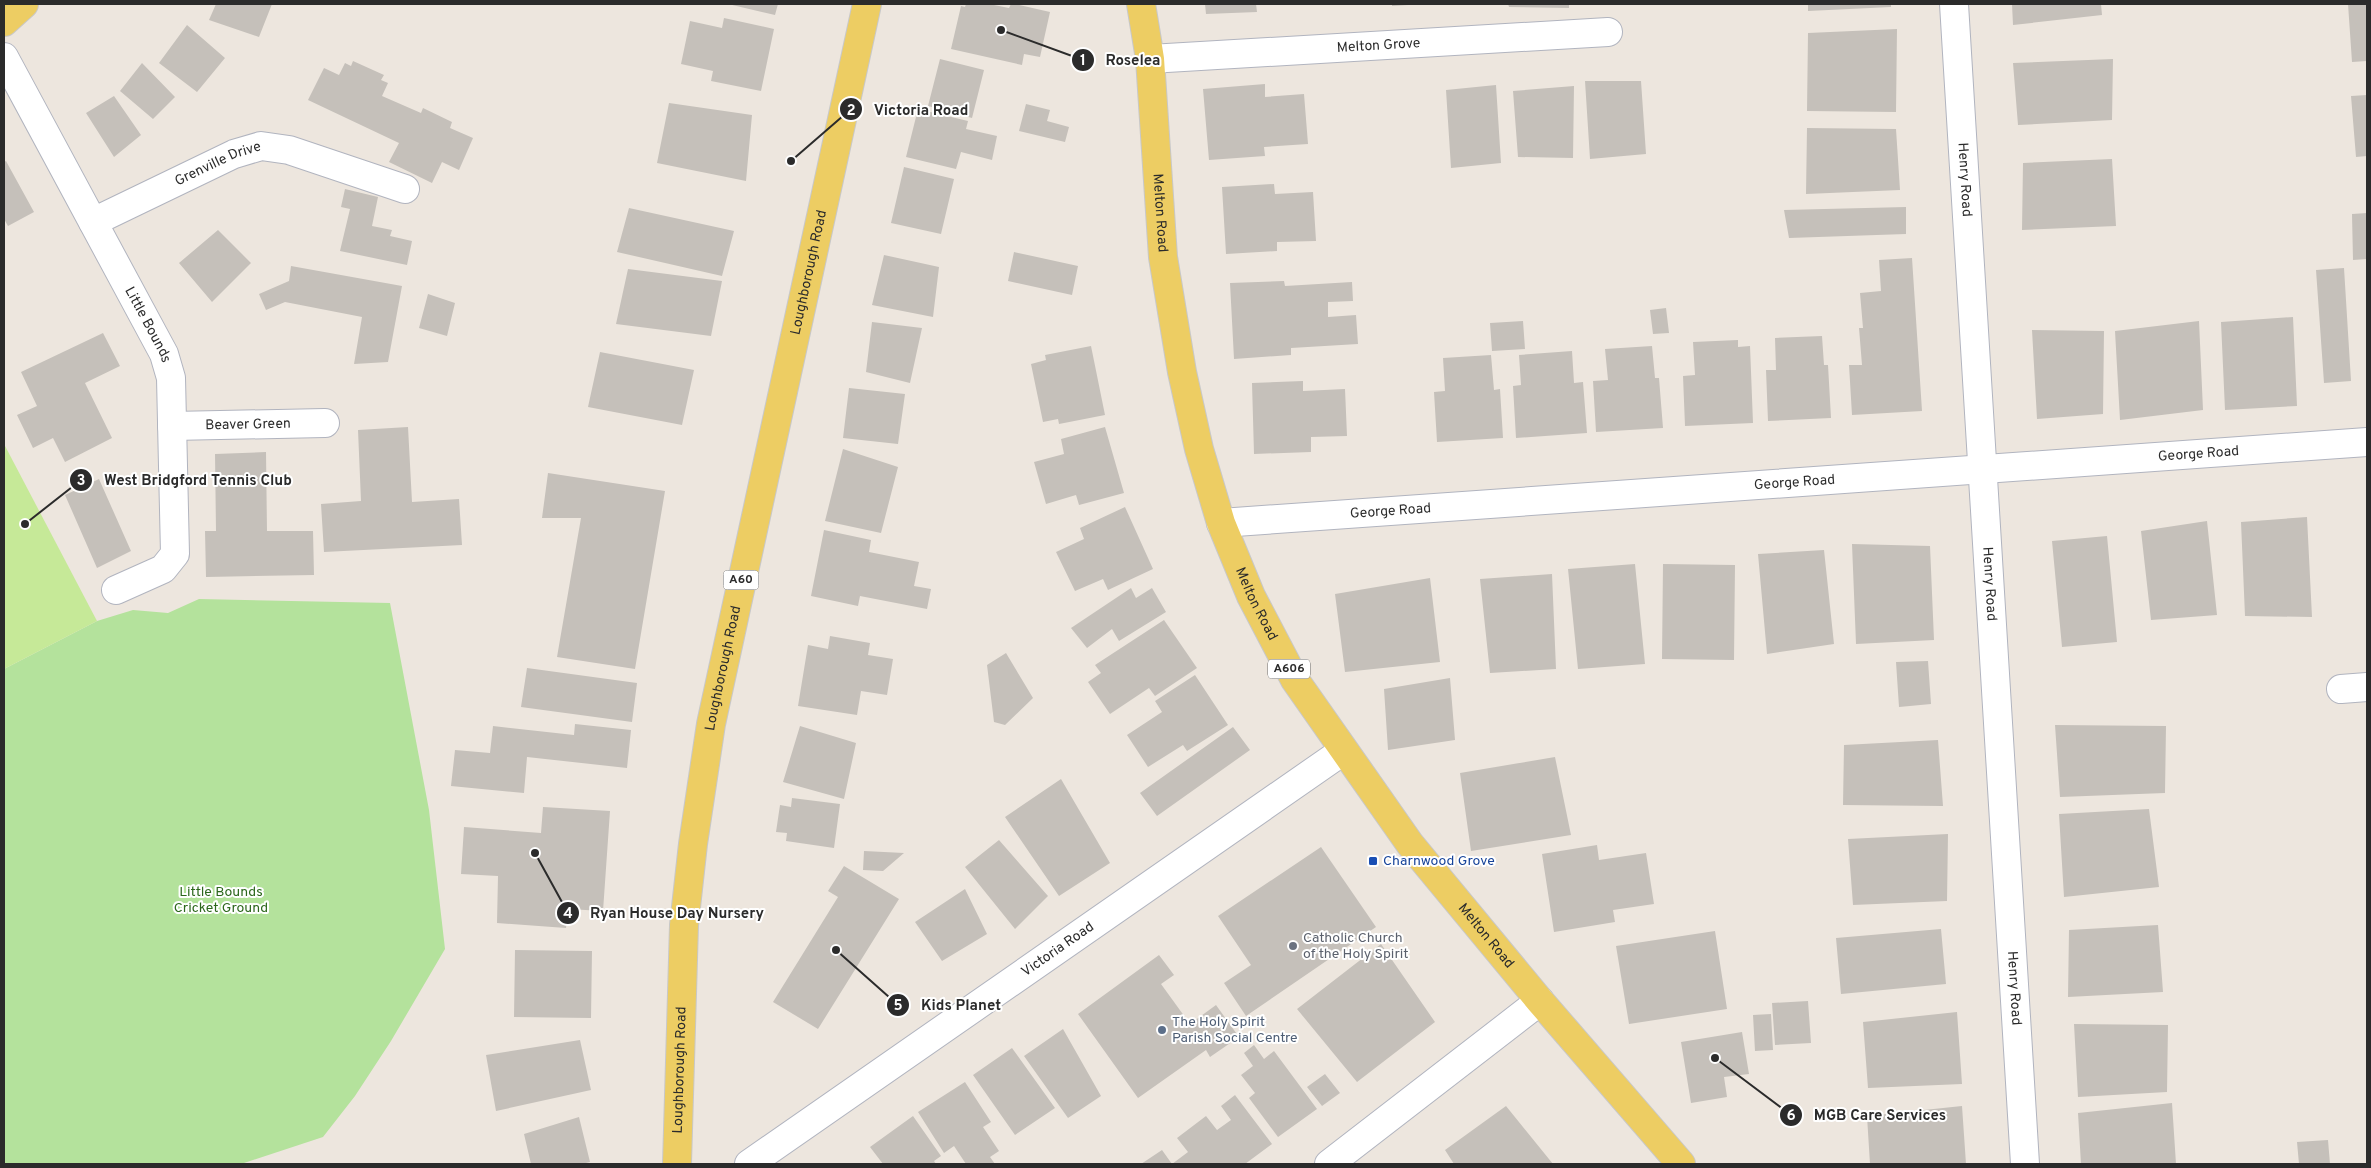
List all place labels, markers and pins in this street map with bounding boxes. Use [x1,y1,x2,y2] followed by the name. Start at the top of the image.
[1071,45,1171,75] callout: Roselea
[839,94,979,124] callout: Victoria Road
[69,465,302,495] callout: West Bridgford Tennis Club
[1383,853,1495,870] place label: Charnwood Grove
[1367,855,1379,867] marker: Charnwood Grove
[555,898,774,928] callout: Ryan House Day Nursery
[1303,930,1409,963] place label: Catholic Church of the Holy Spirit
[1287,940,1299,952] marker: Catholic Church of the Holy Spirit
[886,990,1011,1020] callout: Kids Planet
[1172,1014,1298,1047] place label: The Holy Spirit Parish Social Centre
[1156,1024,1168,1036] marker: The Holy Spirit Parish Social Centre
[1779,1100,1956,1130] callout: MGB Care Services

